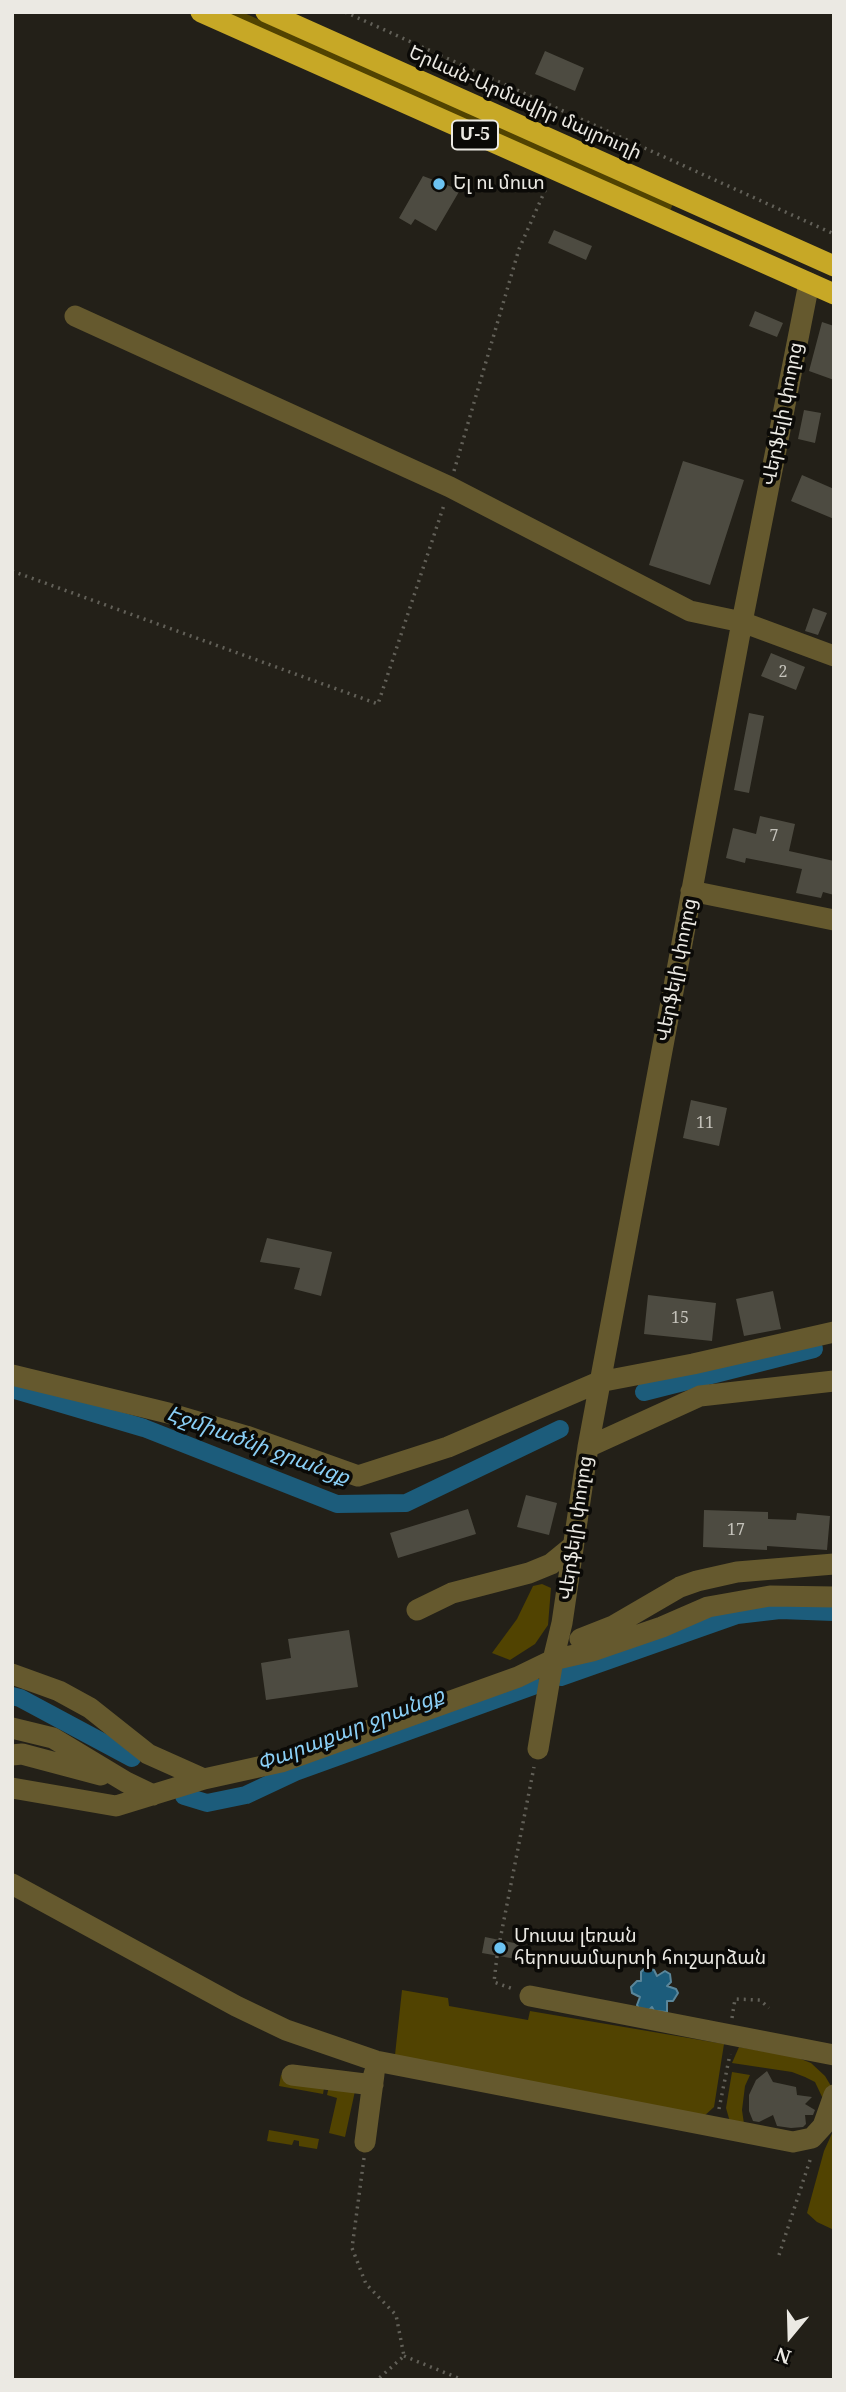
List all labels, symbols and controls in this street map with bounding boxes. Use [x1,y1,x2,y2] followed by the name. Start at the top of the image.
[405,41,645,165] street label: Երևան-Արմավիր մայրուղի
[452,120,498,150] road number: Մ-5
[453,173,545,195] place label: Ել ու մուտ
[431,176,447,192] marker: Ել ու մուտ
[758,340,808,488] street label: Վերֆելի փողոց
[779,662,787,682] house number: 2
[770,826,778,846] house number: 7
[652,896,702,1044] street label: Վերֆելի փողոց
[696,1113,714,1133] house number: 11
[671,1308,689,1328] house number: 15
[163,1401,353,1491] water label: Էջմիածնի ջրանցք
[555,1454,597,1602] street label: Վերֆելի փողոց
[727,1520,745,1540] house number: 17
[254,1683,448,1777] water label: Փարաքար ջրանցք
[514,1926,766,1970] place label: Մուսա լեռան հերոսամարտի հուշարձան
[492,1940,508,1956] marker: Մուսա լեռան հերոսամարտի հուշարձան
[755,2301,825,2371] north arrow
[772,2341,794,2371] text: N

